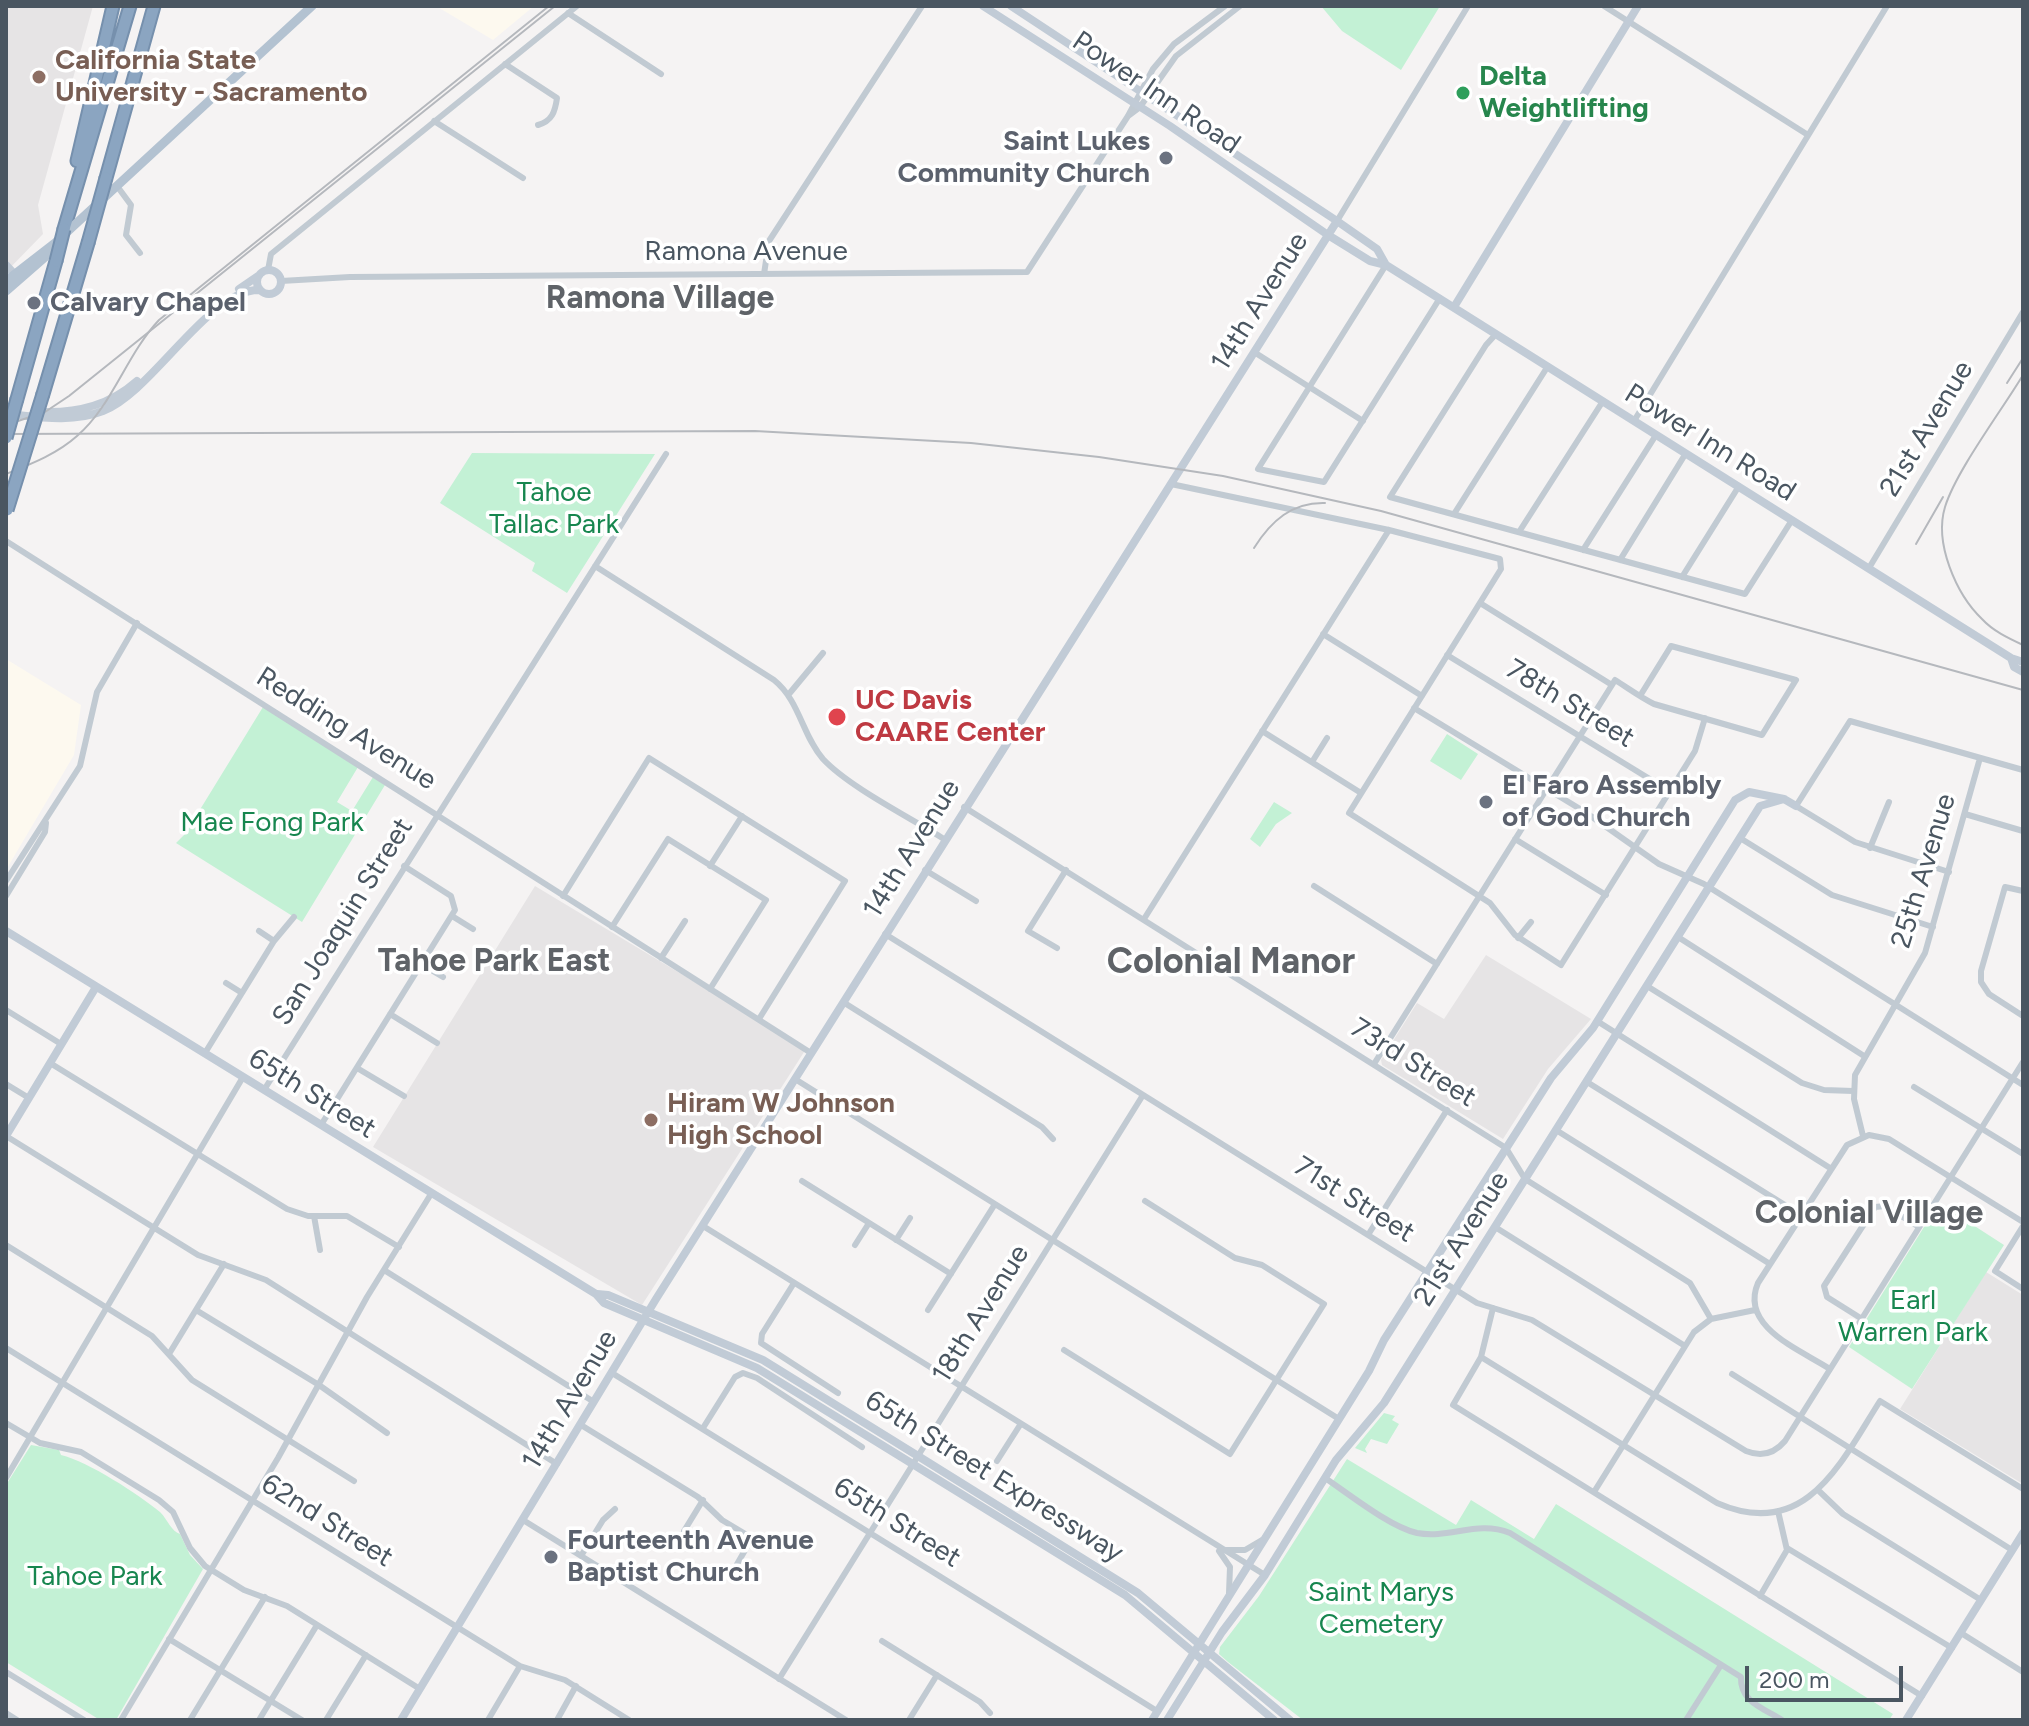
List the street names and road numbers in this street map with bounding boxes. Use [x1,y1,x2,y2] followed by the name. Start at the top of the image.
[1066,24,1246,162] street label: Power Inn Road
[1204,227,1316,377] street label: 14th Avenue
[644,235,848,269] street label: Ramona Avenue
[1873,355,1981,503] street label: 21st Avenue
[1618,377,1802,509] street label: Power Inn Road
[1500,653,1640,755] street label: 78th Street
[250,660,442,798] street label: Redding Avenue
[856,774,968,924] street label: 14th Avenue
[1885,790,1963,952] street label: 25th Avenue
[266,812,420,1032] street label: San Joaquin Street
[1344,1011,1482,1115] street label: 73rd Street
[242,1042,382,1146] street label: 65th Street
[1288,1150,1420,1250] street label: 71st Street
[1407,1165,1517,1313] street label: 21st Avenue
[925,1239,1037,1389] street label: 18th Avenue
[515,1324,625,1476] street label: 14th Avenue
[859,1384,1129,1570] street label: 65th Street Expressway
[255,1467,399,1575] street label: 62nd Street
[827,1471,967,1575] street label: 65th Street

